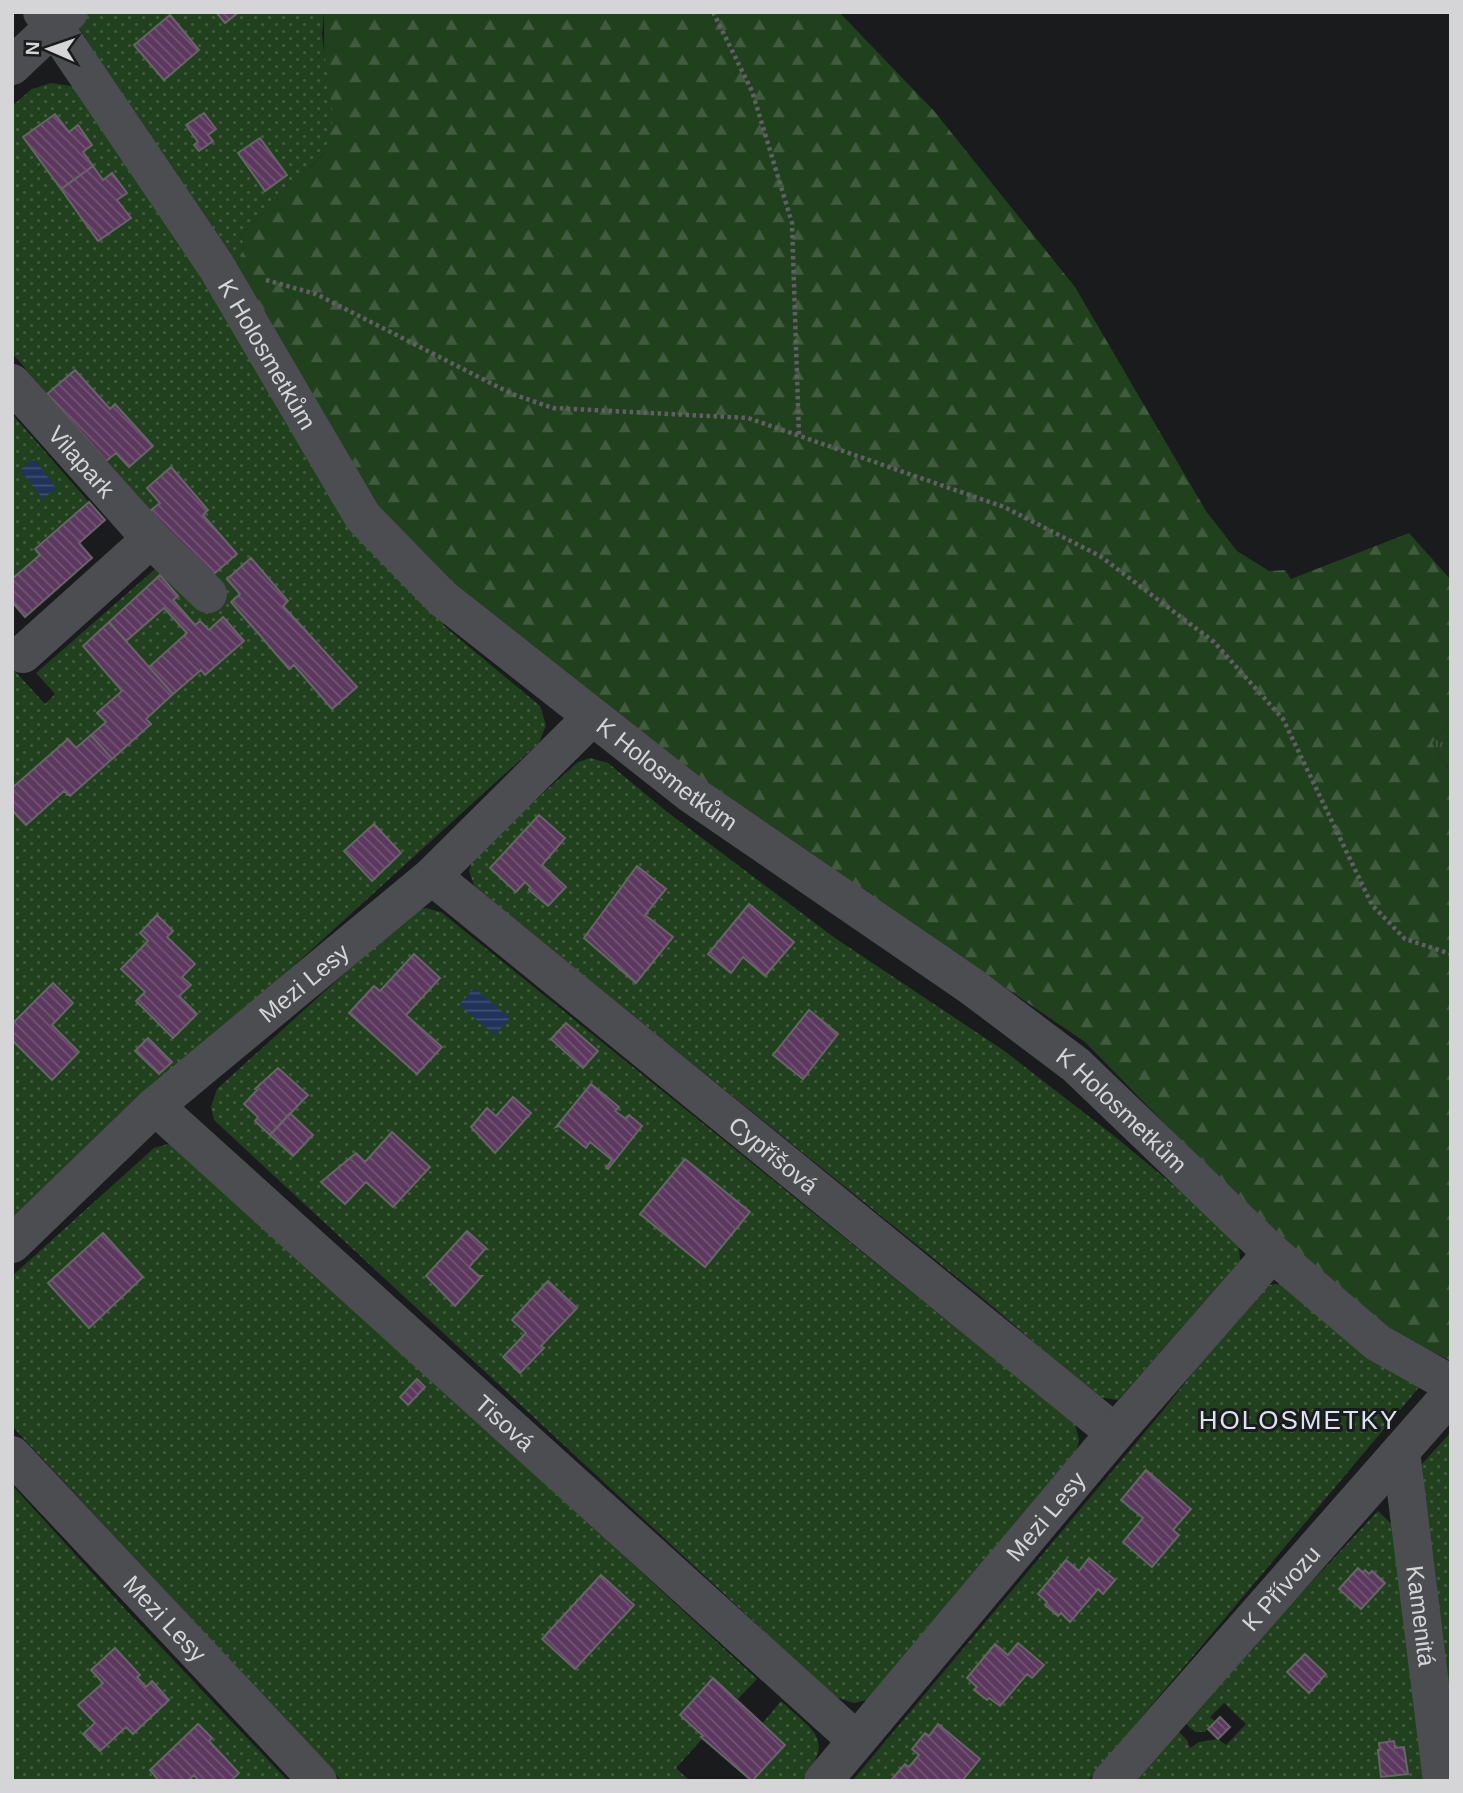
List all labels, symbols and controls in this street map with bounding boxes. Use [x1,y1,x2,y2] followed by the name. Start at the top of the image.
[14,14,84,84] north arrow
[22,41,43,56] text: N
[213,274,322,434] street label: K Holosmetkům
[43,420,121,503] street label: Vilapark
[592,712,743,836] street label: K Holosmetkům
[253,938,354,1027] street label: Mezi Lesy
[1051,1042,1193,1178] street label: K Holosmetkům
[724,1111,824,1199] street label: Cypřišová
[470,1389,540,1456] street label: Tisová
[1199,1405,1399,1435] district label: HOLOSMETKY
[1000,1466,1090,1566] street label: Mezi Lesy
[1236,1540,1325,1636] street label: K Přívozu
[1402,1564,1441,1668] street label: Kamenitá
[118,1570,212,1667] street label: Mezi Lesy

